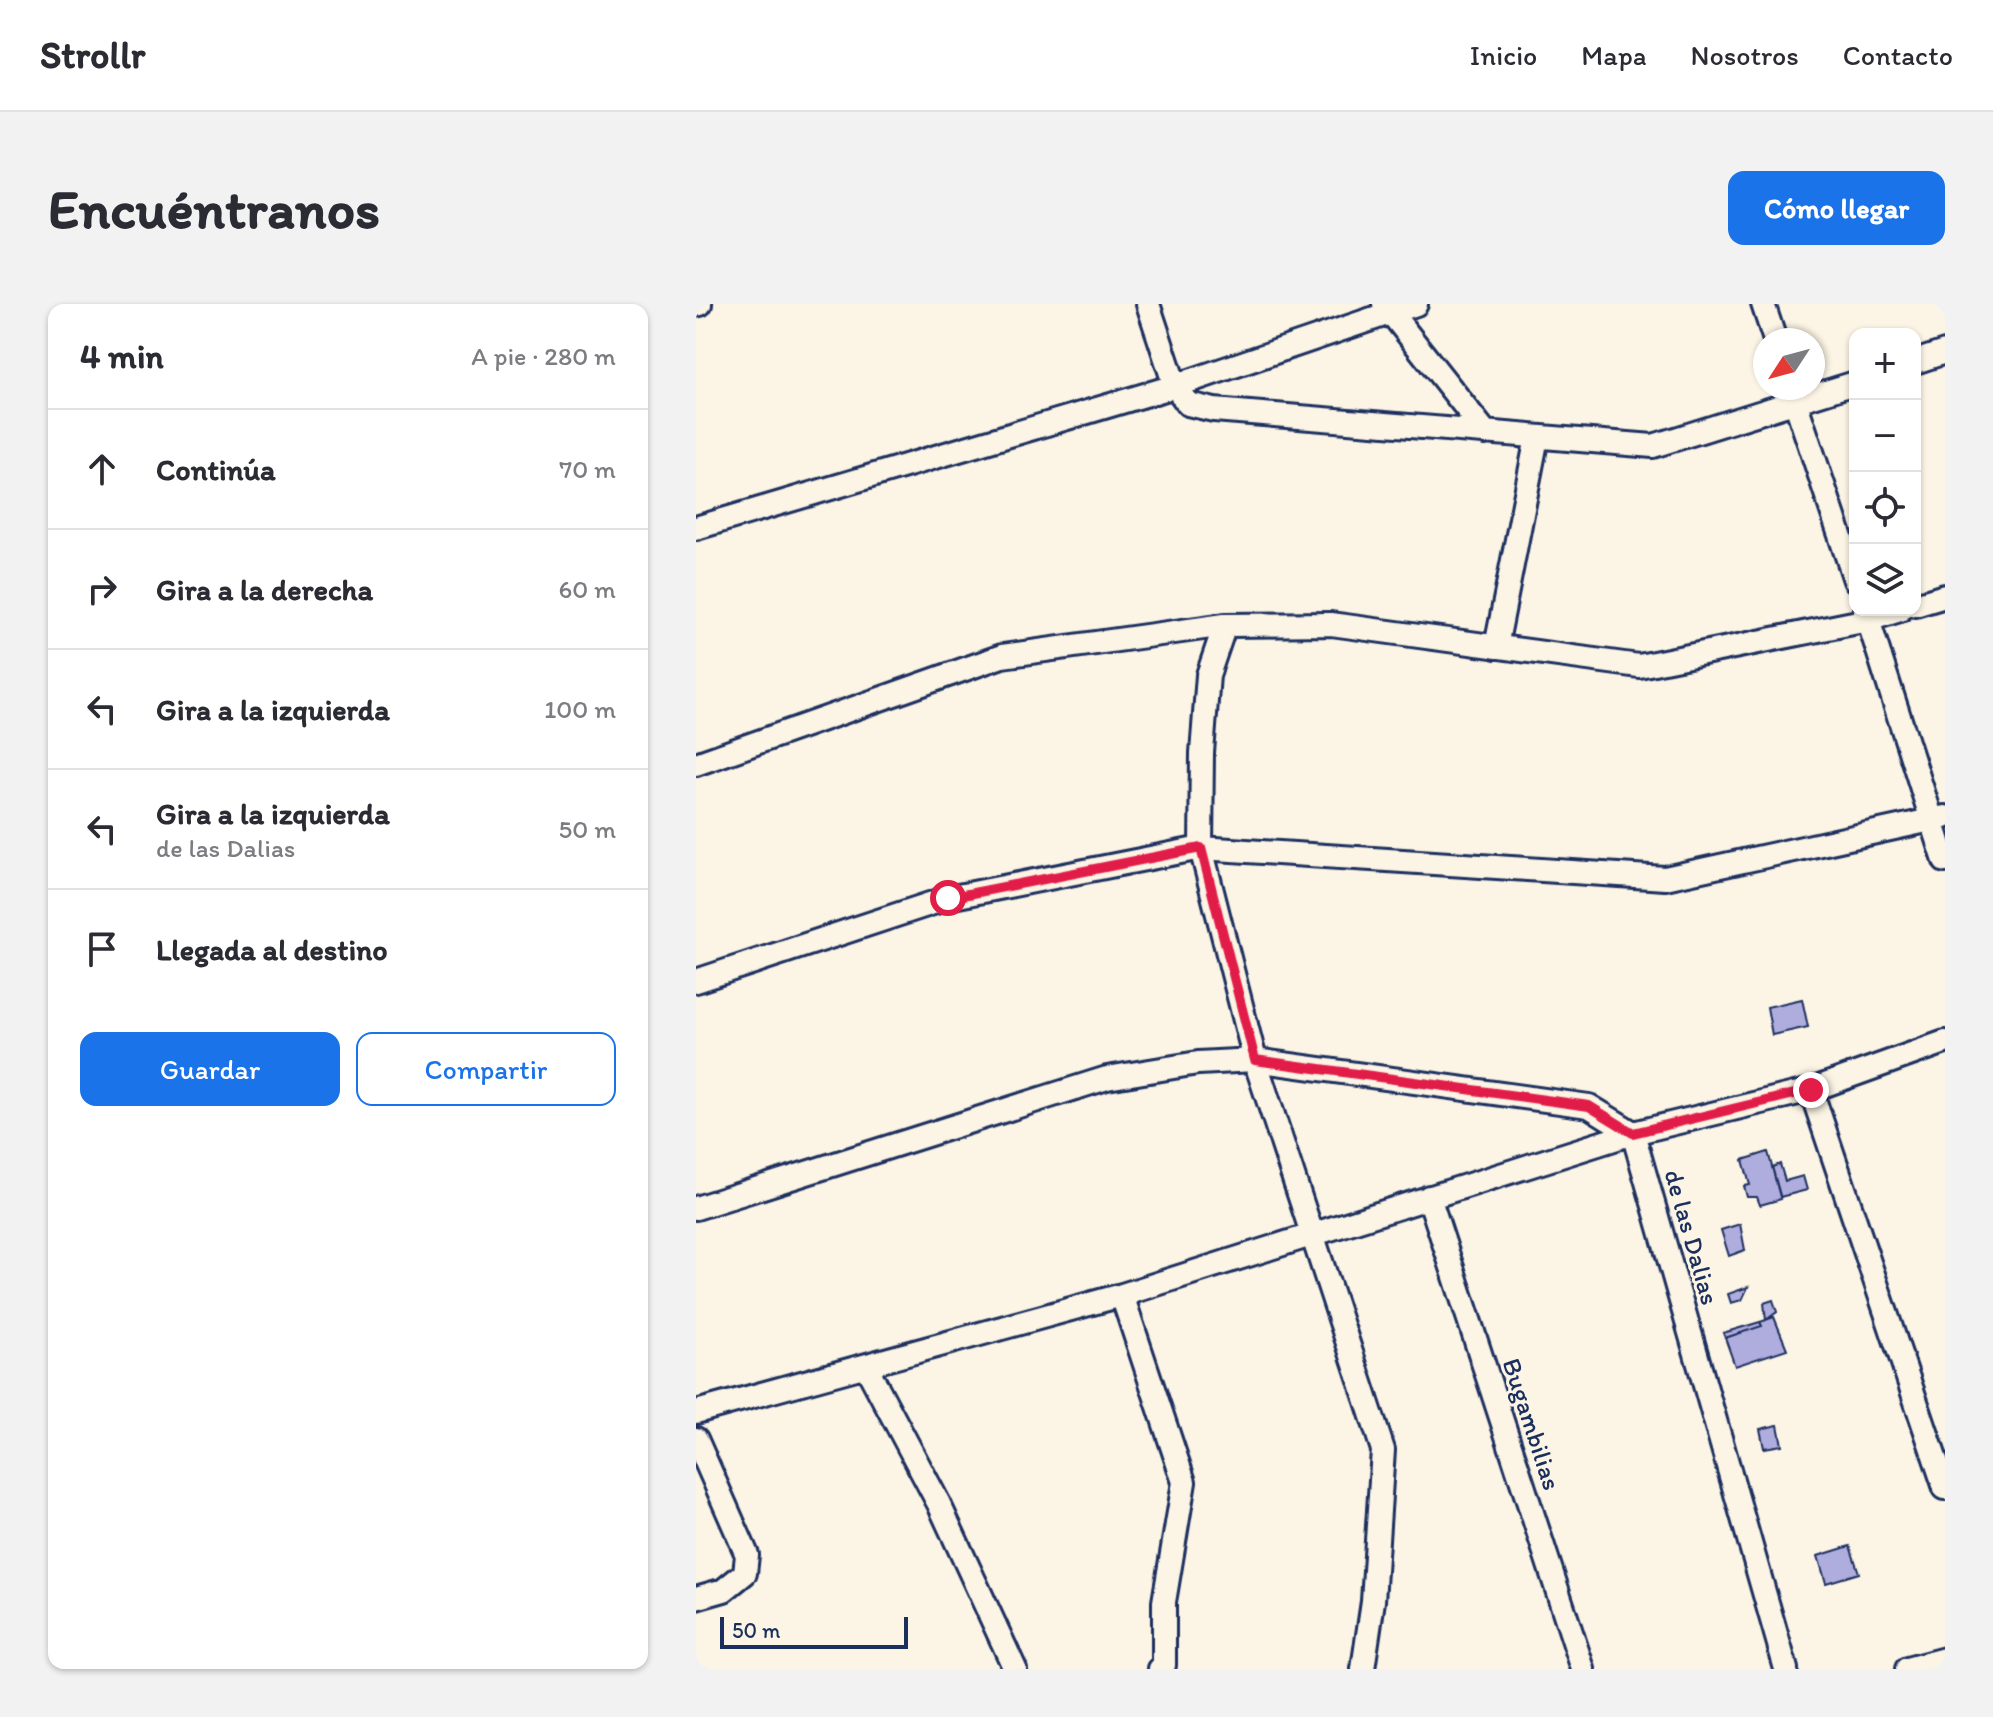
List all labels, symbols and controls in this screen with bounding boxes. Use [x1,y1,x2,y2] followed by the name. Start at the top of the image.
[40,32,145,78] text: Strollr
[1470,38,1537,72] text: Inicio
[1581,38,1647,72] text: Mapa
[1691,38,1799,72] text: Nosotros
[1843,38,1953,72] text: Contacto
[1728,171,1945,245] button: Cómo llegar
[48,175,380,242] text: Encuéntranos
[1753,328,1825,400] north arrow
[1849,328,1921,616] map controls
[1849,328,1921,400] button: +
[80,336,164,377] text: 4 min
[471,340,616,372] text: A pie · 280 m
[1849,400,1921,472] button: −
[80,447,124,491] icon: ahead
[156,451,276,488] text: Continúa
[559,453,616,485] text: 70 m
[1849,472,1921,544] button: locate
[1849,544,1921,616] button: layers
[80,567,124,611] icon: right
[156,571,373,608] text: Gira a la derecha
[559,573,616,605] text: 60 m
[80,687,124,731] icon: left
[156,691,390,728] text: Gira a la izquierda
[544,693,616,725] text: 100 m
[156,795,390,832] text: Gira a la izquierda
[80,807,124,851] icon: left
[559,813,616,845] text: 50 m
[156,832,295,864] text: de las Dalias
[930,880,966,916] route start
[80,927,124,971] icon: arrive
[156,931,388,968] text: Llegada al destino
[80,1032,340,1106] button: Guardar
[356,1032,616,1106] button: Compartir
[1793,1072,1829,1108] route end
[1657,1166,1727,1308] street label: de las Dalias
[1496,1354,1568,1494] street label: Bugambilias
[720,1613,908,1649] scale bar
[732,1617,781,1644] text: 50 m

